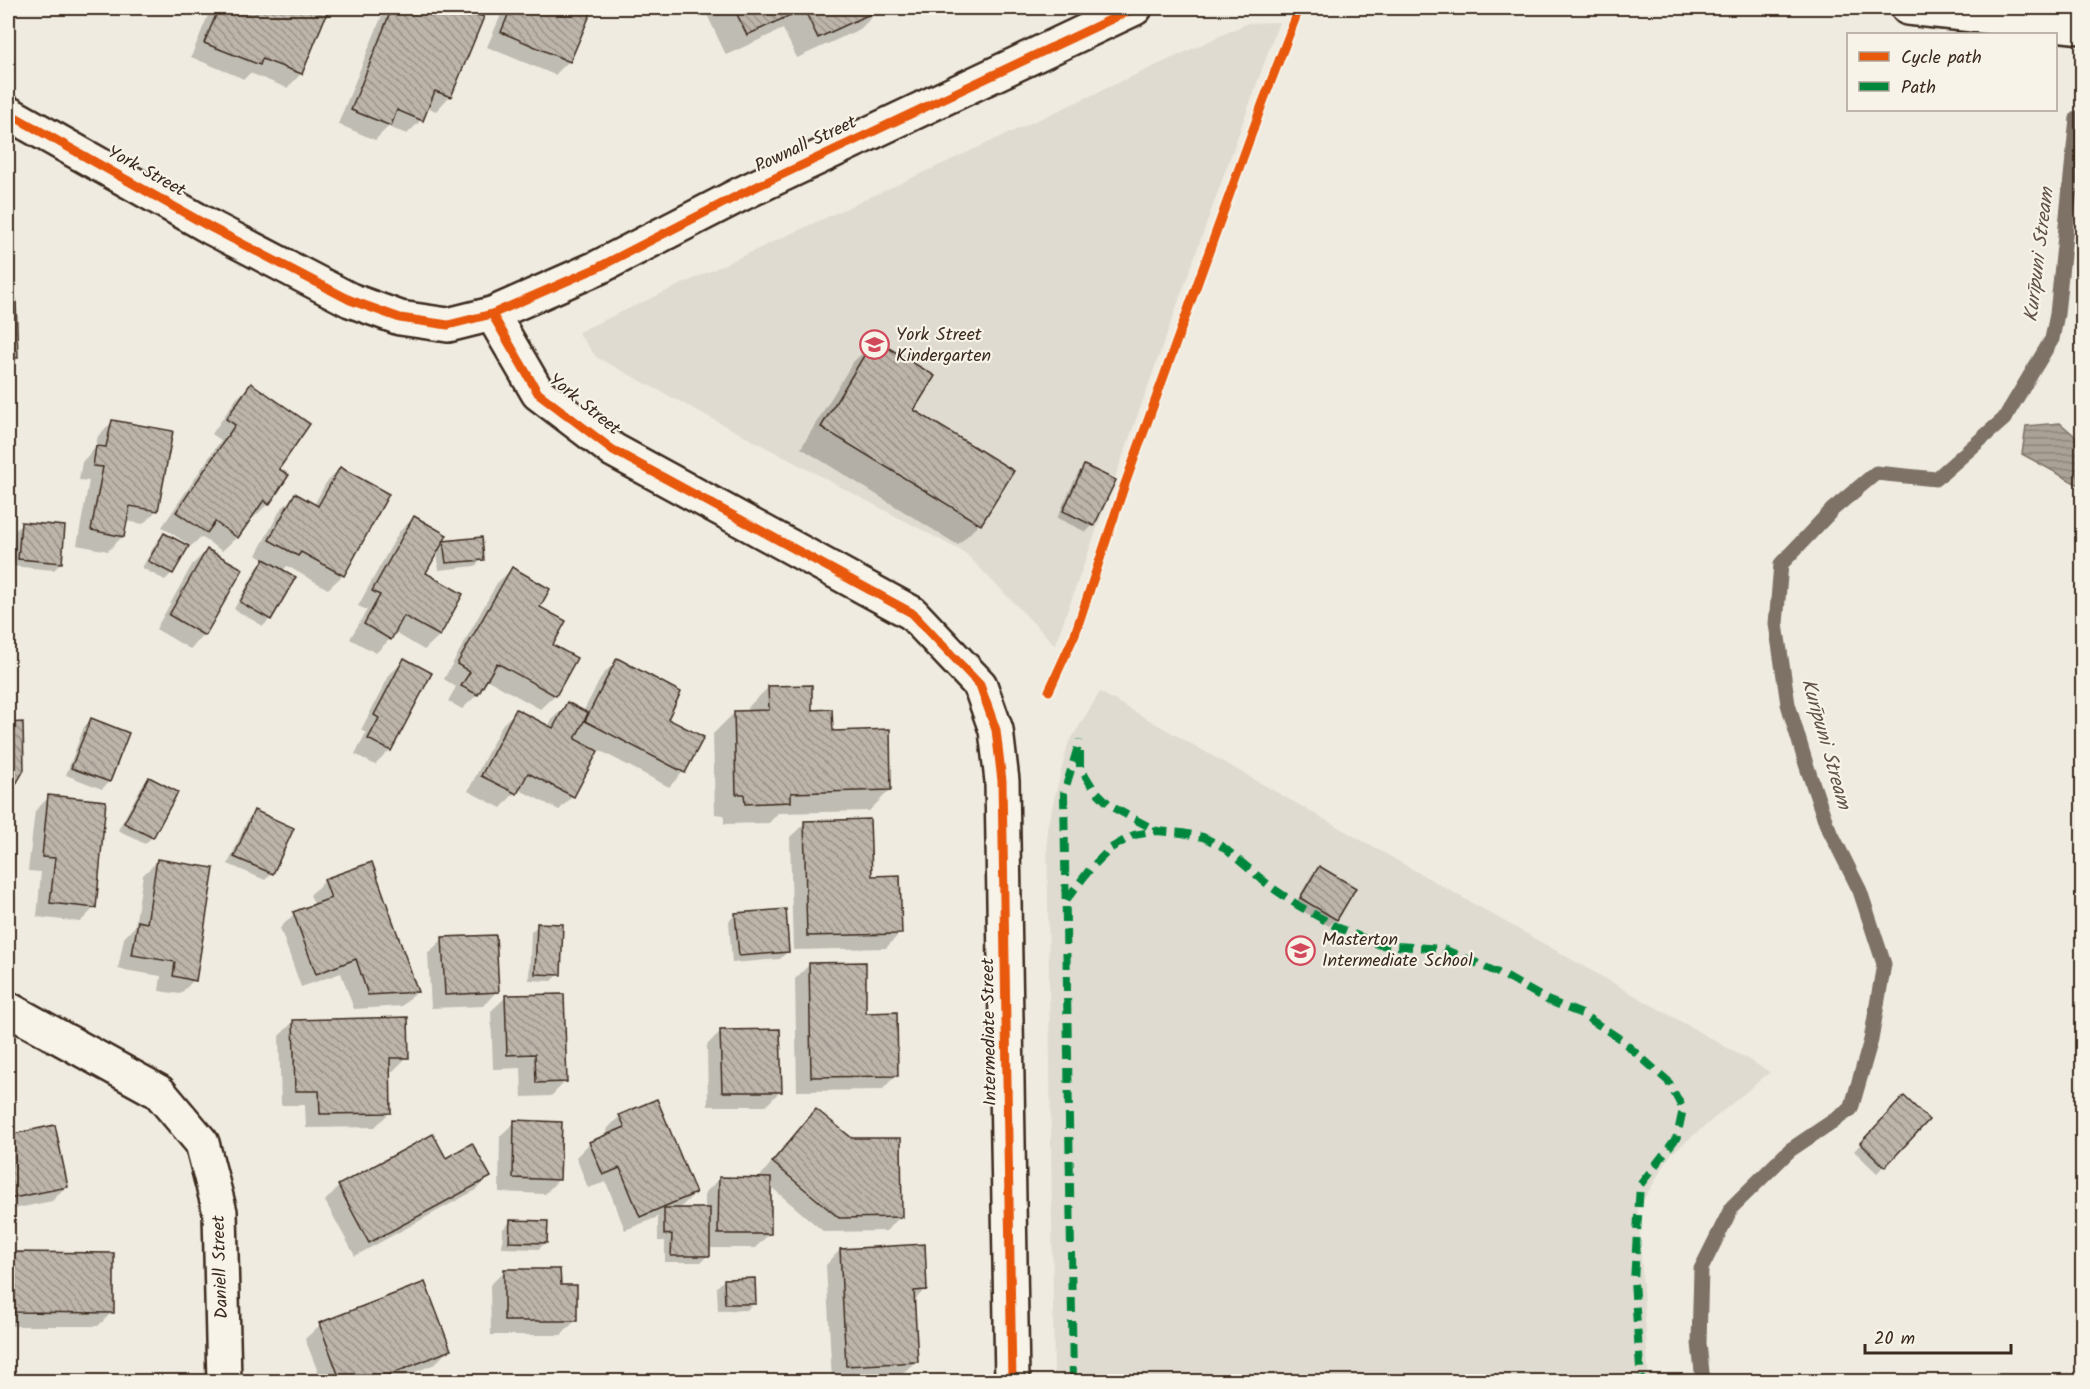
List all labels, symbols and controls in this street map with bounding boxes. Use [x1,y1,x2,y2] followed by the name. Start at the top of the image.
[1847,33,2057,111] legend
[1901,44,1982,73] text: Cycle path
[1901,74,1936,103] text: Path
[750,108,863,181] street label: Pownall Street
[101,139,191,206] street label: York Street
[2016,184,2064,324] water label: Kurīpuni Stream
[896,321,991,371] place label: York Street Kindergarten
[859,329,891,361] school or university icon: York Street Kindergarten
[542,367,627,444] street label: York Street
[1791,675,1860,815] water label: Kurīpuni Stream
[1322,926,1473,976] place label: Masterton Intermediate School
[1285,934,1317,966] school or university icon: Masterton Intermediate School
[974,957,1006,1106] street label: Intermediate Street
[205,1214,237,1319] street label: Daniell Street
[1865,1317,2010,1355] scale bar
[1874,1325,1915,1354] text: 20 m

